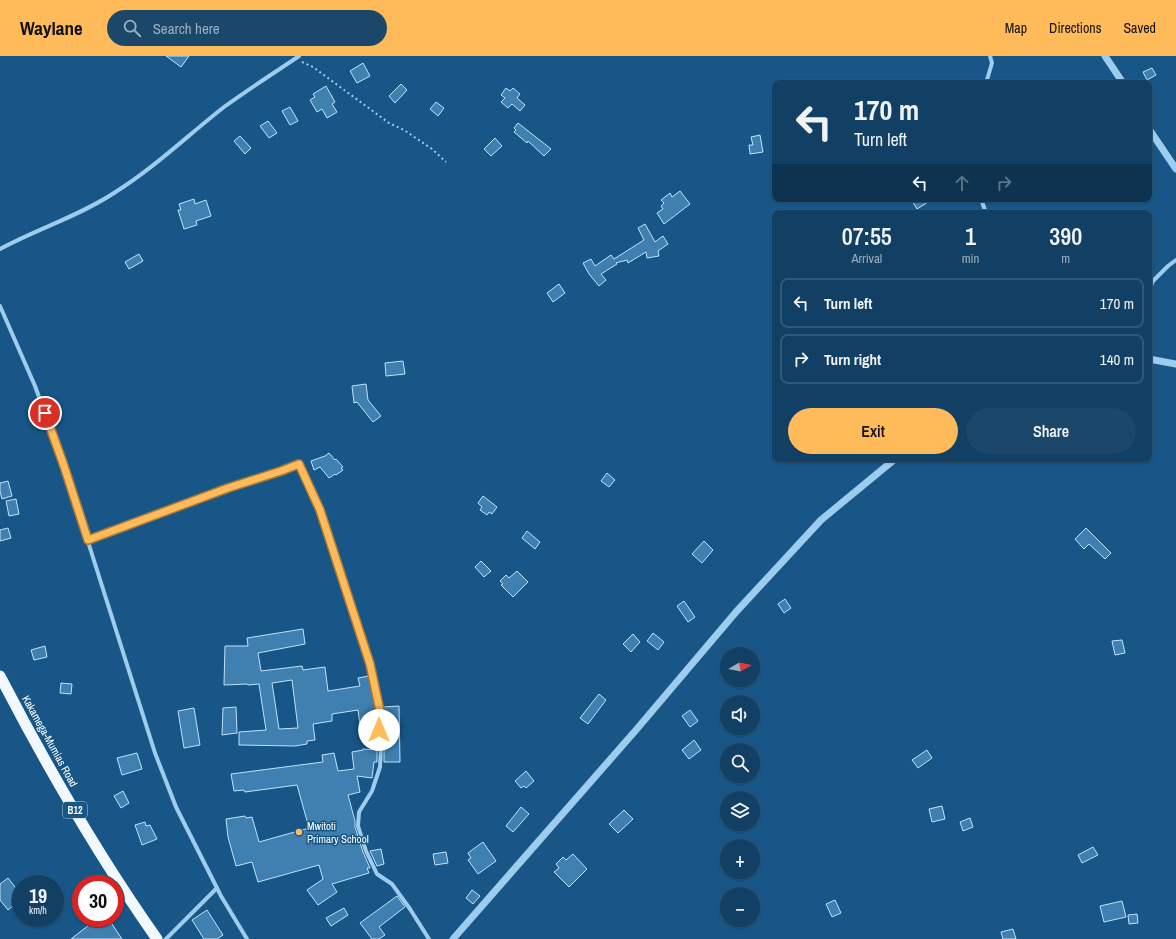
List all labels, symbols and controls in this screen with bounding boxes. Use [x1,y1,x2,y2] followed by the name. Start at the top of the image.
[107,10,387,46] search box
[20,15,83,41] text: Waylane
[121,17,143,39] icon: search
[153,18,220,39] text: Search here
[1005,19,1027,37] text: Map
[1049,19,1101,37] text: Directions
[1123,19,1156,37] text: Saved
[854,91,919,129] text: 170 m
[788,96,840,148] icon: left
[854,127,907,152] text: Turn left
[909,172,931,194] icon: left
[951,172,973,194] icon: ahead
[993,172,1015,194] icon: right
[842,220,892,252] text: 07:55
[965,220,976,252] text: 1
[1049,220,1082,252] text: 390
[851,250,882,267] text: Arrival
[962,250,979,267] text: min
[1061,250,1070,267] text: m
[790,292,812,314] icon: left
[824,293,872,314] text: Turn left
[1100,293,1134,314] text: 170 m
[790,348,812,370] icon: right
[824,349,881,370] text: Turn right
[1100,349,1134,370] text: 140 m
[28,396,62,430] pin
[34,402,56,424] icon: arrive
[788,408,958,454] button: Exit
[966,408,1136,454] button: Share
[720,647,760,687] north arrow
[720,647,760,927] map controls
[19,693,81,789] street label: Kakamega-Mumias Road
[720,695,760,735] button: sound
[358,709,400,751] position arrow
[720,743,760,783] button: search
[720,791,760,831] button: layers
[63,802,87,818] road number: B12
[307,819,369,846] place label: Mwitoti Primary School
[294,827,304,837] marker: Mwitoti Primary School
[720,839,760,879] button: +
[72,875,124,927] speed limit sign: 30
[29,882,47,909] text: 19
[720,887,760,927] button: −
[29,904,47,917] text: km/h

